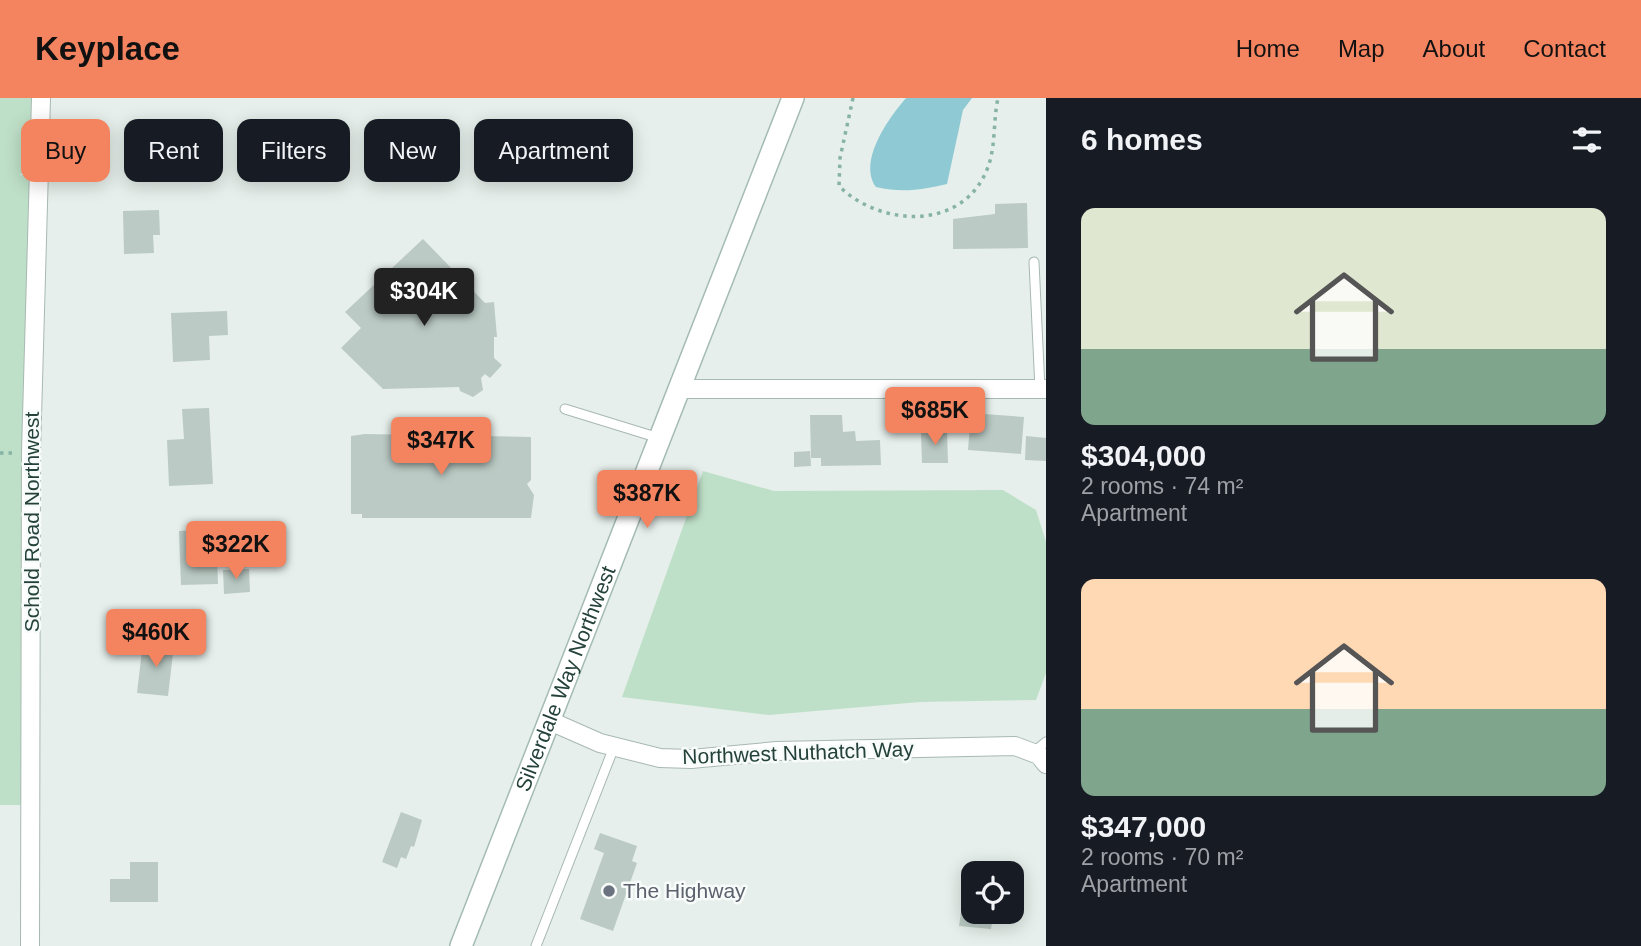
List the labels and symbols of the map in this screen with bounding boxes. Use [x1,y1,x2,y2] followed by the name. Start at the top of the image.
[375,268,473,328] pin: $304K
[886,388,984,447] pin: $685K
[20,412,43,632] street label: Schold Road Northwest
[392,418,490,477] pin: $347K
[598,470,696,530] pin: $387K
[187,522,285,581] pin: $322K
[511,563,620,794] street label: Silverdale Way Northwest
[107,610,205,669] pin: $460K
[682,737,915,768] street label: Northwest Nuthatch Way
[623,879,746,902] place label: The Highway
[601,883,617,899] marker: The Highway

